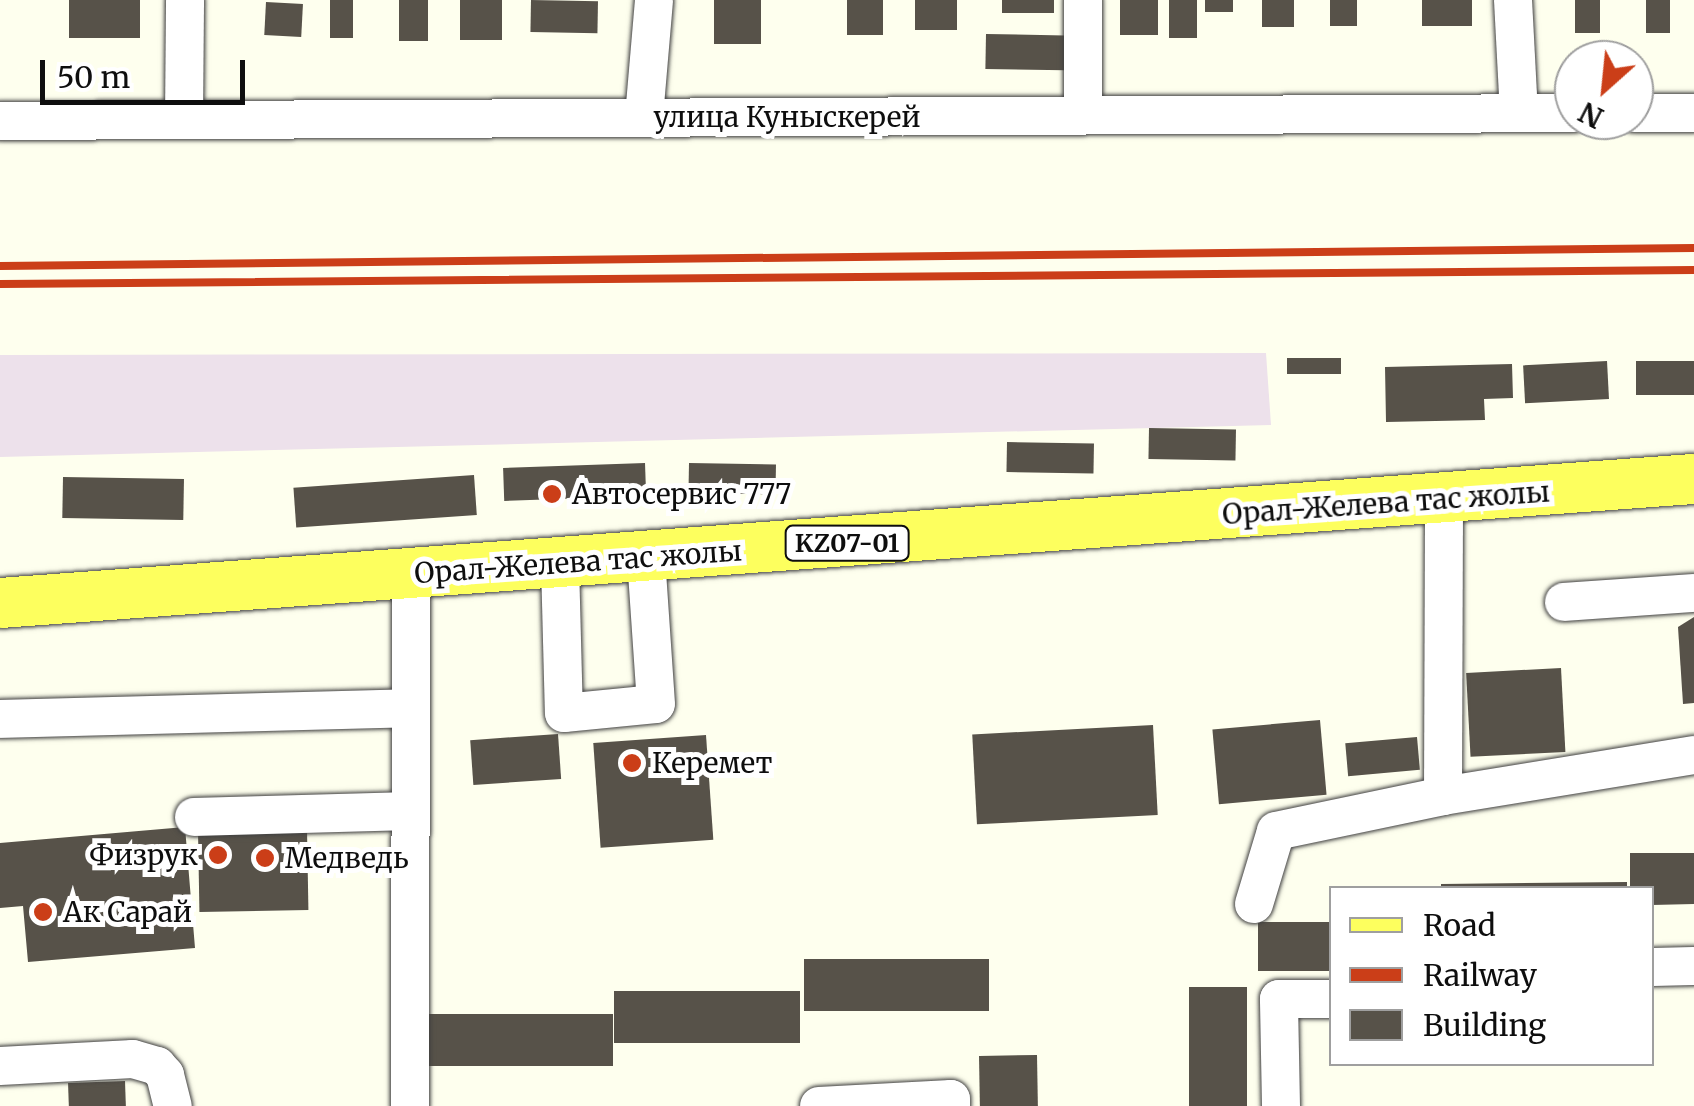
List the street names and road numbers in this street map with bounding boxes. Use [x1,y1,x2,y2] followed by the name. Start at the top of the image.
[653,100,921,134] street label: улица Куныскерей
[1221,475,1551,531] street label: Орал-Желева тас жолы
[784,523,910,563] road number: KZ07-01
[413,534,743,590] street label: Орал-Желева тас жолы

